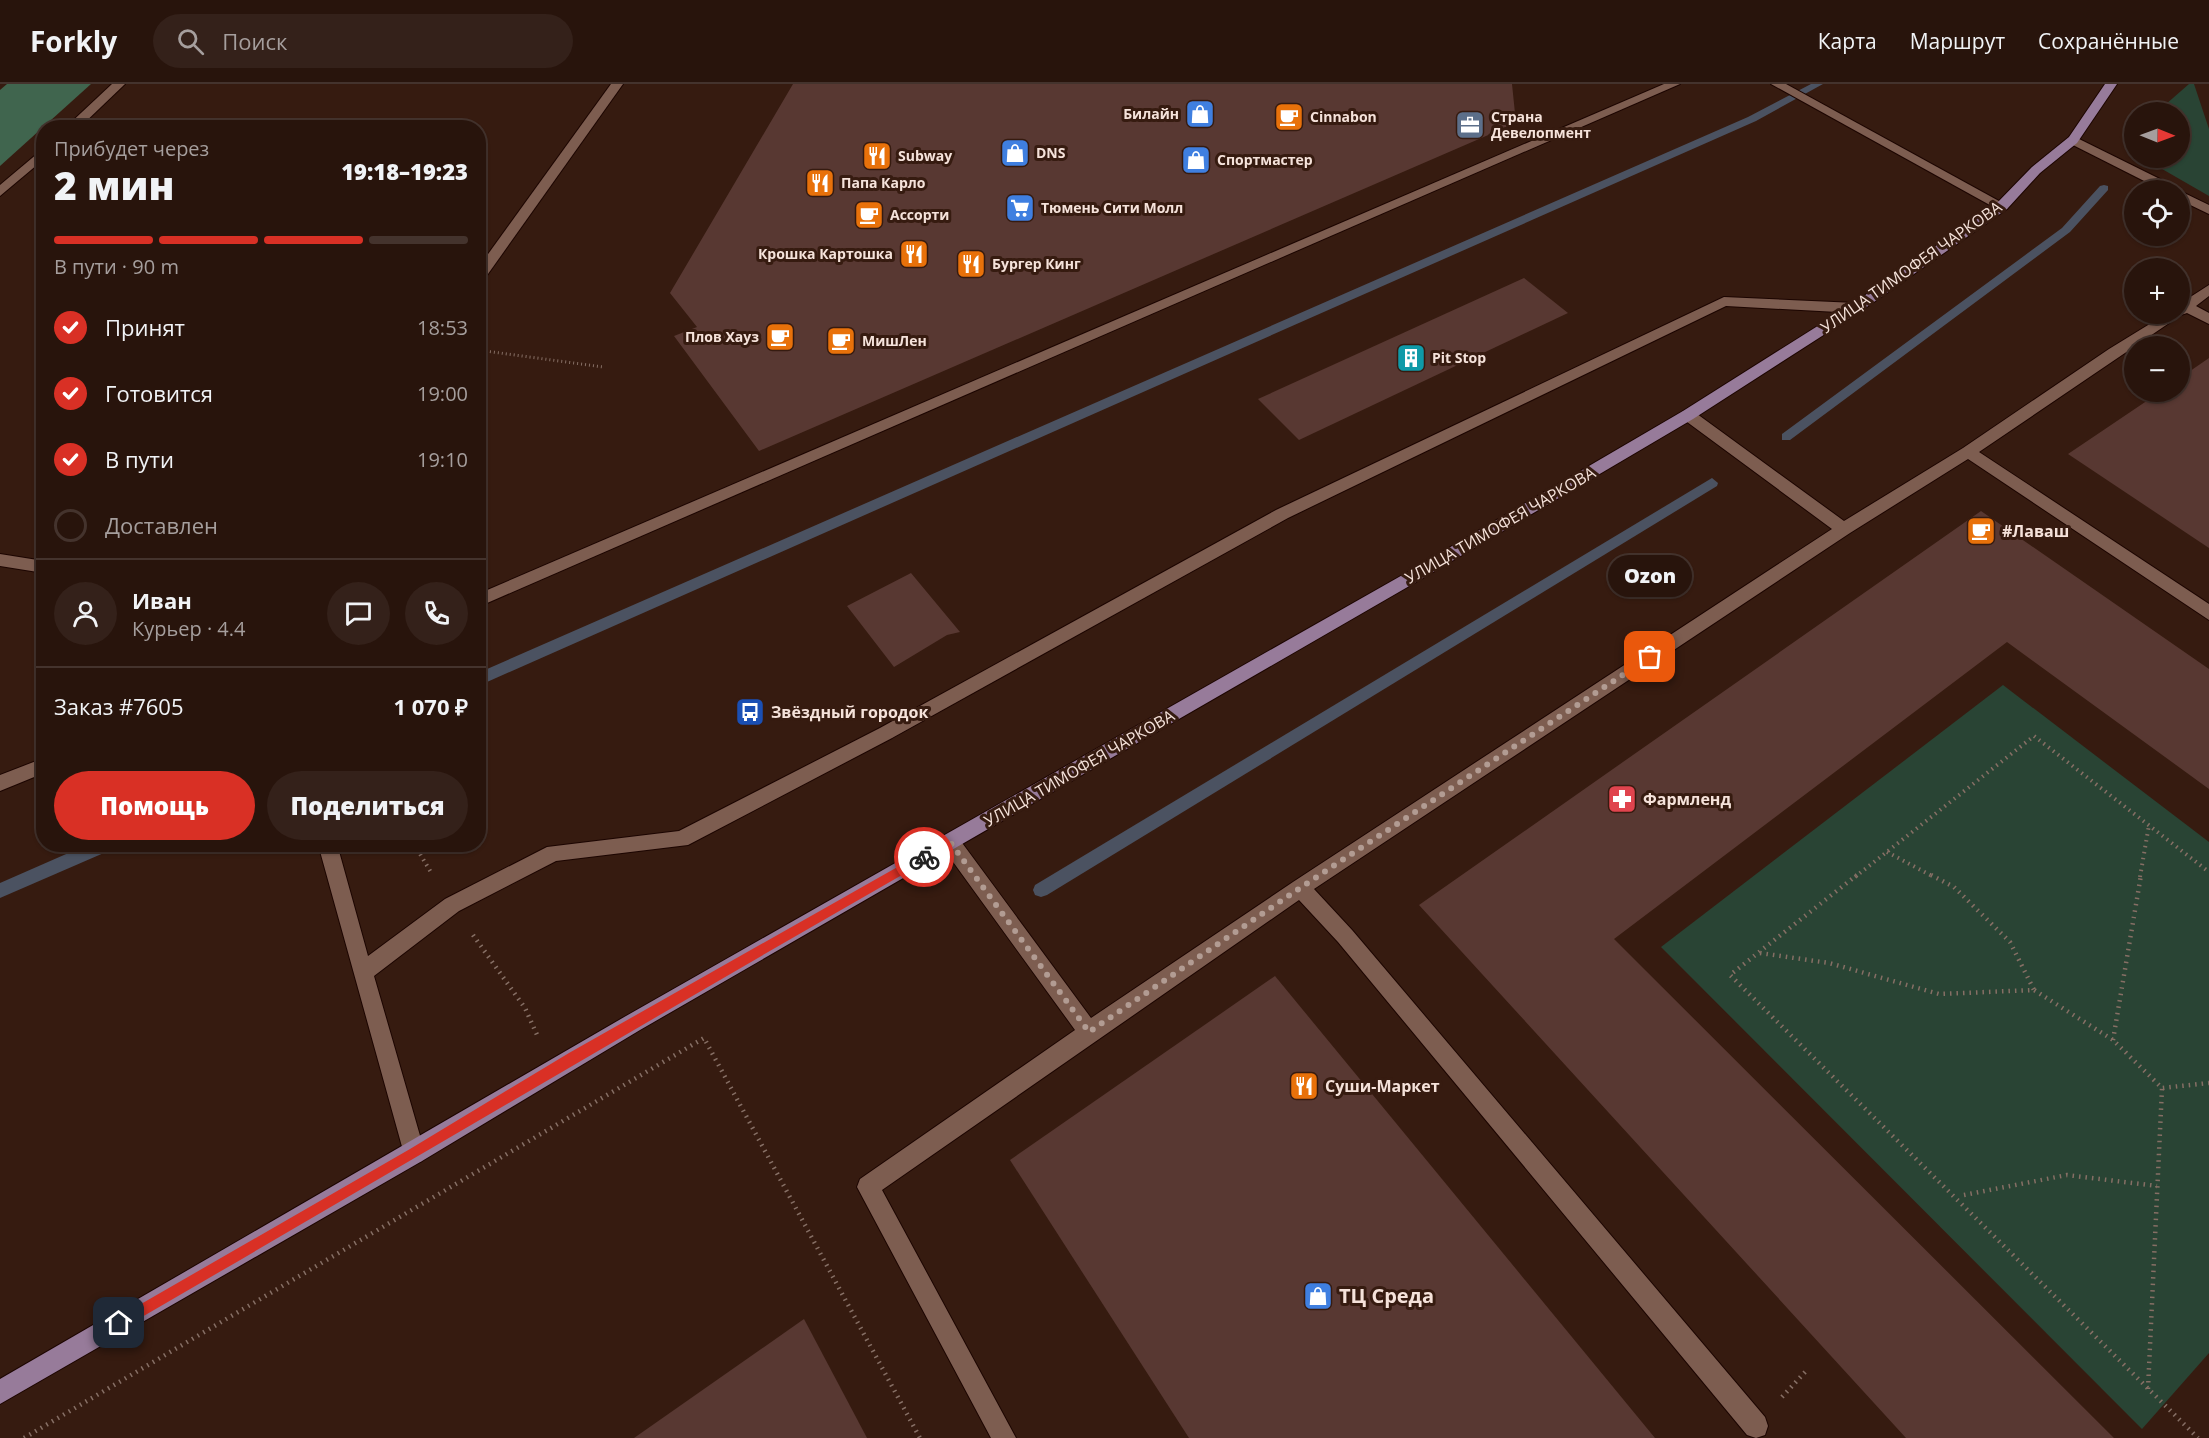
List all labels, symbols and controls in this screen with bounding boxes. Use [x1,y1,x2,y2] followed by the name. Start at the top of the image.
[153,14,573,68] search box
[30,22,117,60] text: Forkly
[174,25,207,58] icon: search
[222,26,287,56] text: Поиск
[1818,27,1877,55] text: Карта
[1910,27,2005,55] text: Маршрут
[2038,27,2179,55] text: Сохранённые
[1184,98,1216,130] shop icon: Билайн
[1273,101,1305,133] cafe icon: Cinnabon
[2124,102,2190,168] north arrow
[2124,102,2190,402] map controls
[1123,104,1179,123] place label: Билайн
[1310,107,1377,126] place label: Cinnabon
[1491,107,1591,142] place label: Страна Девелопмент
[1454,109,1486,141] office icon: Страна Девелопмент
[54,135,209,162] text: Прибудет через
[999,137,1031,169] shop icon: DNS
[861,140,893,172] restaurant icon: Subway
[1036,143,1066,162] place label: DNS
[1180,144,1212,176] shop icon: Спортмастер
[898,146,952,165] place label: Subway
[1217,150,1313,169] place label: Спортмастер
[341,156,468,186] text: 19:18–19:23
[54,158,174,211] text: 2 мин
[804,167,836,199] restaurant icon: Папа Карло
[841,173,926,192] place label: Папа Карло
[2124,180,2190,246] button: locate
[1004,192,1036,224] supermarket icon: Тюмень Сити Молл
[1816,195,2007,338] street label: УЛИЦА ТИМОФЕЯ ЧАРКОВА
[1041,198,1183,217] place label: Тюмень Сити Молл
[853,199,885,231] cafe icon: Ассорти
[890,205,949,224] place label: Ассорти
[898,238,930,270] restaurant icon: Крошка Картошка
[758,244,893,263] place label: Крошка Картошка
[955,248,987,280] restaurant icon: Бургер Кинг
[54,253,179,280] text: В пути · 90 m
[992,254,1081,273] place label: Бургер Кинг
[2124,258,2190,324] button: +
[54,311,87,344] icon: check
[105,312,185,342] text: Принят
[417,314,468,341] text: 18:53
[764,321,796,353] cafe icon: Плов Хауз
[825,325,857,357] cafe icon: МишЛен
[685,327,759,346] place label: Плов Хауз
[862,331,927,350] place label: МишЛен
[2124,336,2190,402] button: −
[1395,342,1427,374] building icon: Pit Stop
[1432,348,1486,367] place label: Pit Stop
[54,377,87,410] icon: check
[105,378,213,408] text: Готовится
[417,380,468,407] text: 19:00
[54,443,87,476] icon: check
[105,444,174,474] text: В пути
[417,446,468,473] text: 19:10
[1401,461,1600,589] street label: УЛИЦА ТИМОФЕЯ ЧАРКОВА
[105,510,218,540] text: Доставлен
[1965,515,1997,547] cafe icon: #Лаваш
[2002,520,2069,542] place label: #Лаваш
[1608,555,1692,597] callout: Ozon
[1624,562,1676,589] text: Ozon
[54,582,117,645] button: person
[327,582,390,645] button: chat
[405,582,468,645] button: phone
[132,585,192,615] text: Иван
[132,615,246,642] text: Курьер · 4.4
[1624,631,1675,682] pin
[1633,640,1666,673] icon: bag
[54,691,184,721] text: Заказ #7605
[393,691,468,721] text: 1 070 ₽
[734,696,766,728] bus stop icon: Звёздный городок
[771,701,928,723] place label: Звёздный городок
[980,704,1179,832] street label: УЛИЦА ТИМОФЕЯ ЧАРКОВА
[54,771,255,840] button: Помощь
[267,771,468,840] button: Поделиться
[1606,783,1638,815] pharmacy icon: Фармленд
[1643,788,1731,810] place label: Фармленд
[894,827,954,887] courier
[908,841,941,874] icon: bike
[1288,1070,1320,1102] restaurant icon: Суши-Маркет
[1325,1075,1440,1097] place label: Суши-Маркет
[1302,1280,1334,1312] shop icon: ТЦ Среда
[1339,1282,1434,1309] place label: ТЦ Среда
[93,1297,144,1348] pin
[102,1306,135,1339] icon: home

